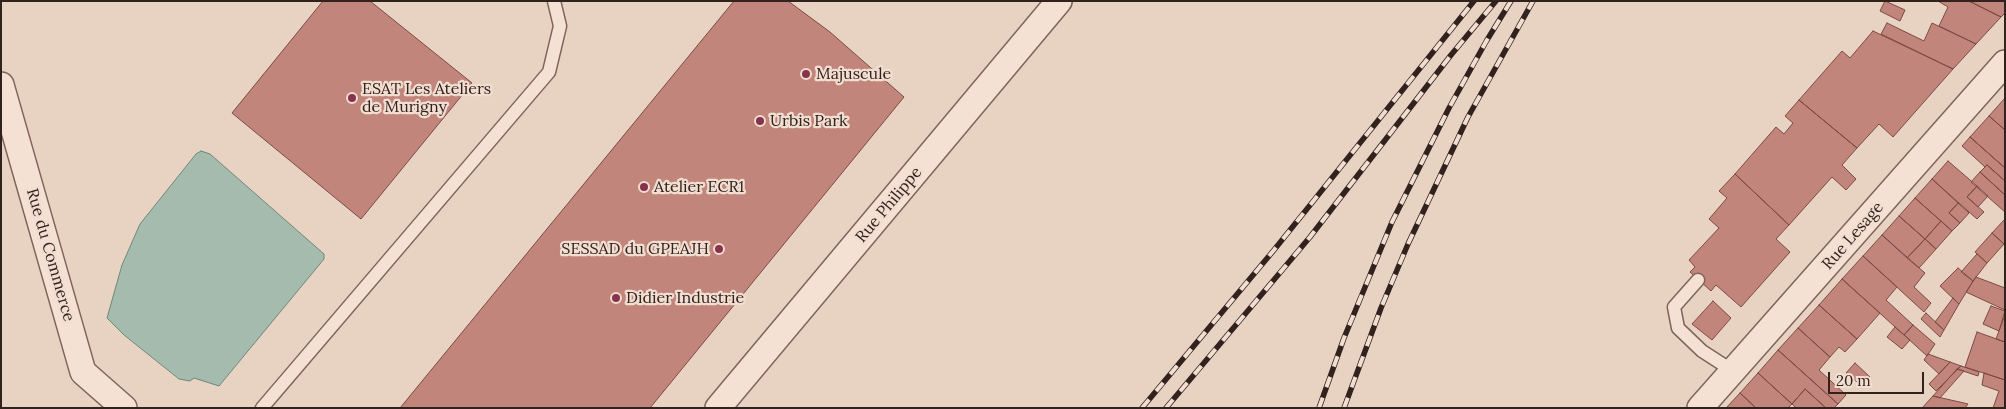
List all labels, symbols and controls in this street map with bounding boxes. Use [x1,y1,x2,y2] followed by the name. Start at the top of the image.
[816,64,891,84] place label: Majuscule
[800,68,812,80] marker: Majuscule
[362,79,491,117] place label: ESAT Les Ateliers de Murigny
[346,92,358,104] marker: ESAT Les Ateliers de Murigny
[770,111,848,131] place label: Urbis Park
[754,115,766,127] marker: Urbis Park
[852,163,926,247] street label: Rue Philippe
[654,177,744,197] place label: Atelier ECR1
[638,181,650,193] marker: Atelier ECR1
[22,186,78,324] street label: Rue du Commerce
[1818,198,1888,274] street label: Rue Lesage
[561,239,709,259] place label: SESSAD du GPEAJH
[713,243,725,255] marker: SESSAD du GPEAJH
[626,288,744,308] place label: Didier Industrie
[610,292,622,304] marker: Didier Industrie
[1831,362,1927,394] scale bar
[1836,371,1871,390] text: 20 m

